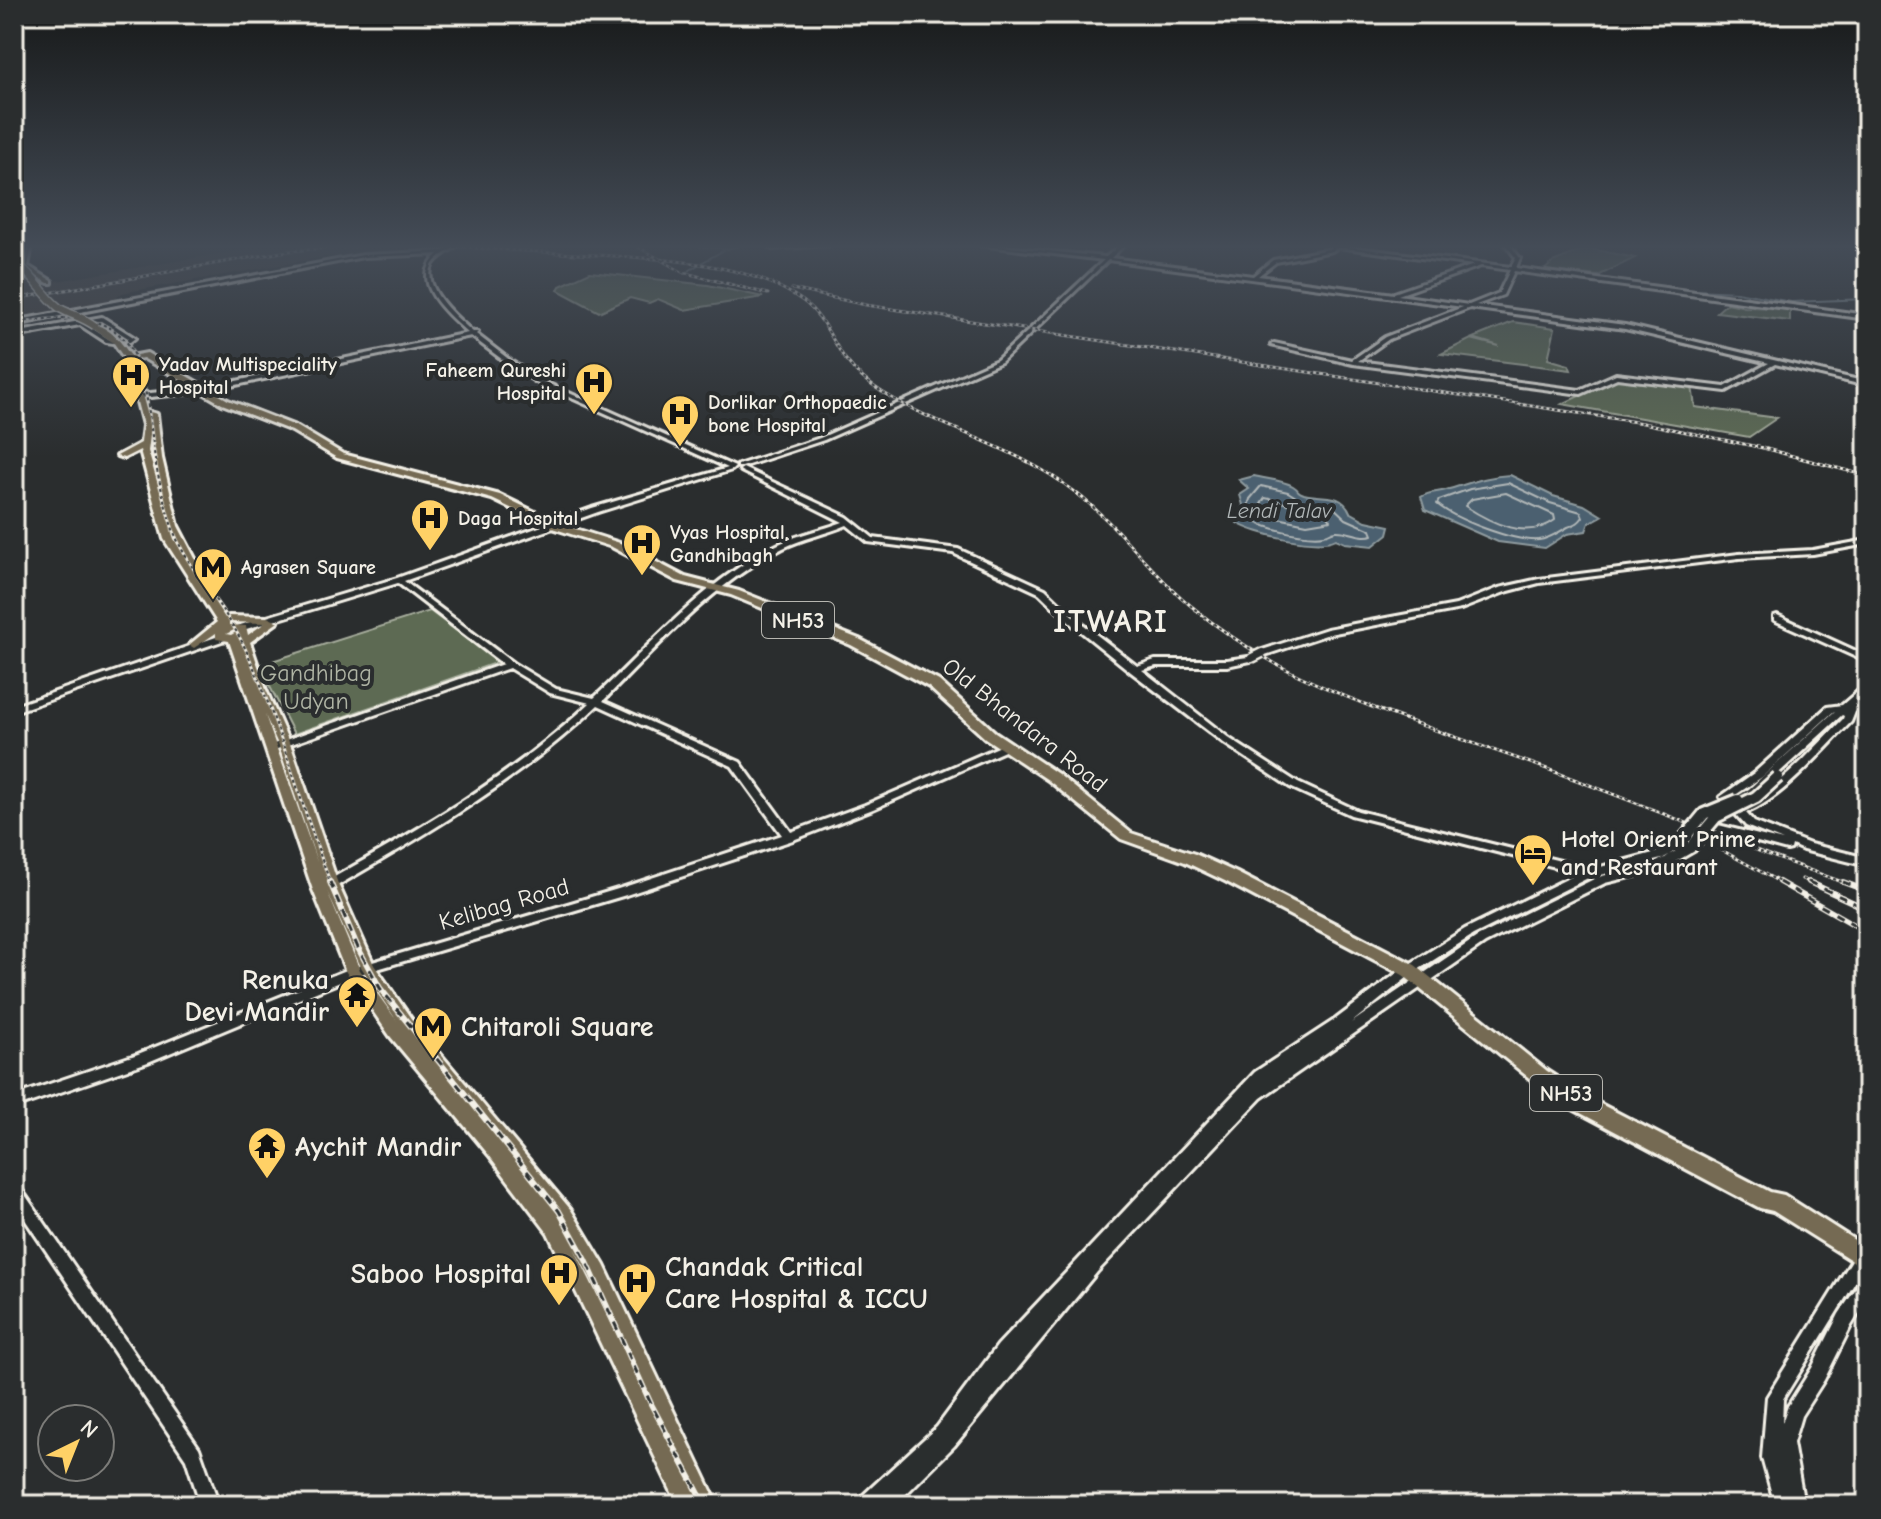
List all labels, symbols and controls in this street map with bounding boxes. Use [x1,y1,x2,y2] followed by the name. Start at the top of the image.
[159,353,338,399] place label: Yadav Multispeciality Hospital
[110,354,152,409] hospital icon: Yadav Multispeciality Hospital
[426,359,566,405] place label: Faheem Qureshi Hospital
[573,361,615,416] hospital icon: Faheem Qureshi Hospital
[708,391,887,437] place label: Dorlikar Orthopaedic bone Hospital
[659,393,701,448] hospital icon: Dorlikar Orthopaedic bone Hospital
[409,497,451,552] hospital icon: Daga Hospital
[1227,498,1333,524] water label: Lendi Talav
[458,507,578,530] place label: Daga Hospital
[670,521,789,567] place label: Vyas Hospital, Gandhibagh
[621,522,663,577] hospital icon: Vyas Hospital, Gandhibagh
[192,546,234,601] metro station icon: Agrasen Square
[241,556,376,579] place label: Agrasen Square
[762,602,834,638] road number: NH53
[1053,603,1169,640] district label: ITWARI
[937,652,1113,798] street label: Old Bhandara Road
[260,659,372,715] park label: Gandhibag Udyan
[1561,825,1756,881] place label: Hotel Orient Prime and Restaurant
[1512,832,1554,887] hotel icon: Hotel Orient Prime and Restaurant
[436,872,572,936] street label: Kelibag Road
[184,964,330,1028] place label: Renuka Devi Mandir
[336,974,378,1029] temple icon: Renuka Devi Mandir
[412,1005,454,1060] metro station icon: Chitaroli Square
[461,1011,654,1043] place label: Chitaroli Square
[1530,1075,1602,1111] road number: NH53
[246,1125,288,1180] temple icon: Aychit Mandir
[295,1131,462,1163] place label: Aychit Mandir
[665,1251,928,1315] place label: Chandak Critical Care Hospital & ICCU
[538,1252,580,1307] hospital icon: Saboo Hospital
[351,1258,531,1290] place label: Saboo Hospital
[616,1261,658,1316] hospital icon: Chandak Critical Care Hospital & ICCU
[36,1403,116,1483] north arrow
[75,1415,103,1444] text: N

